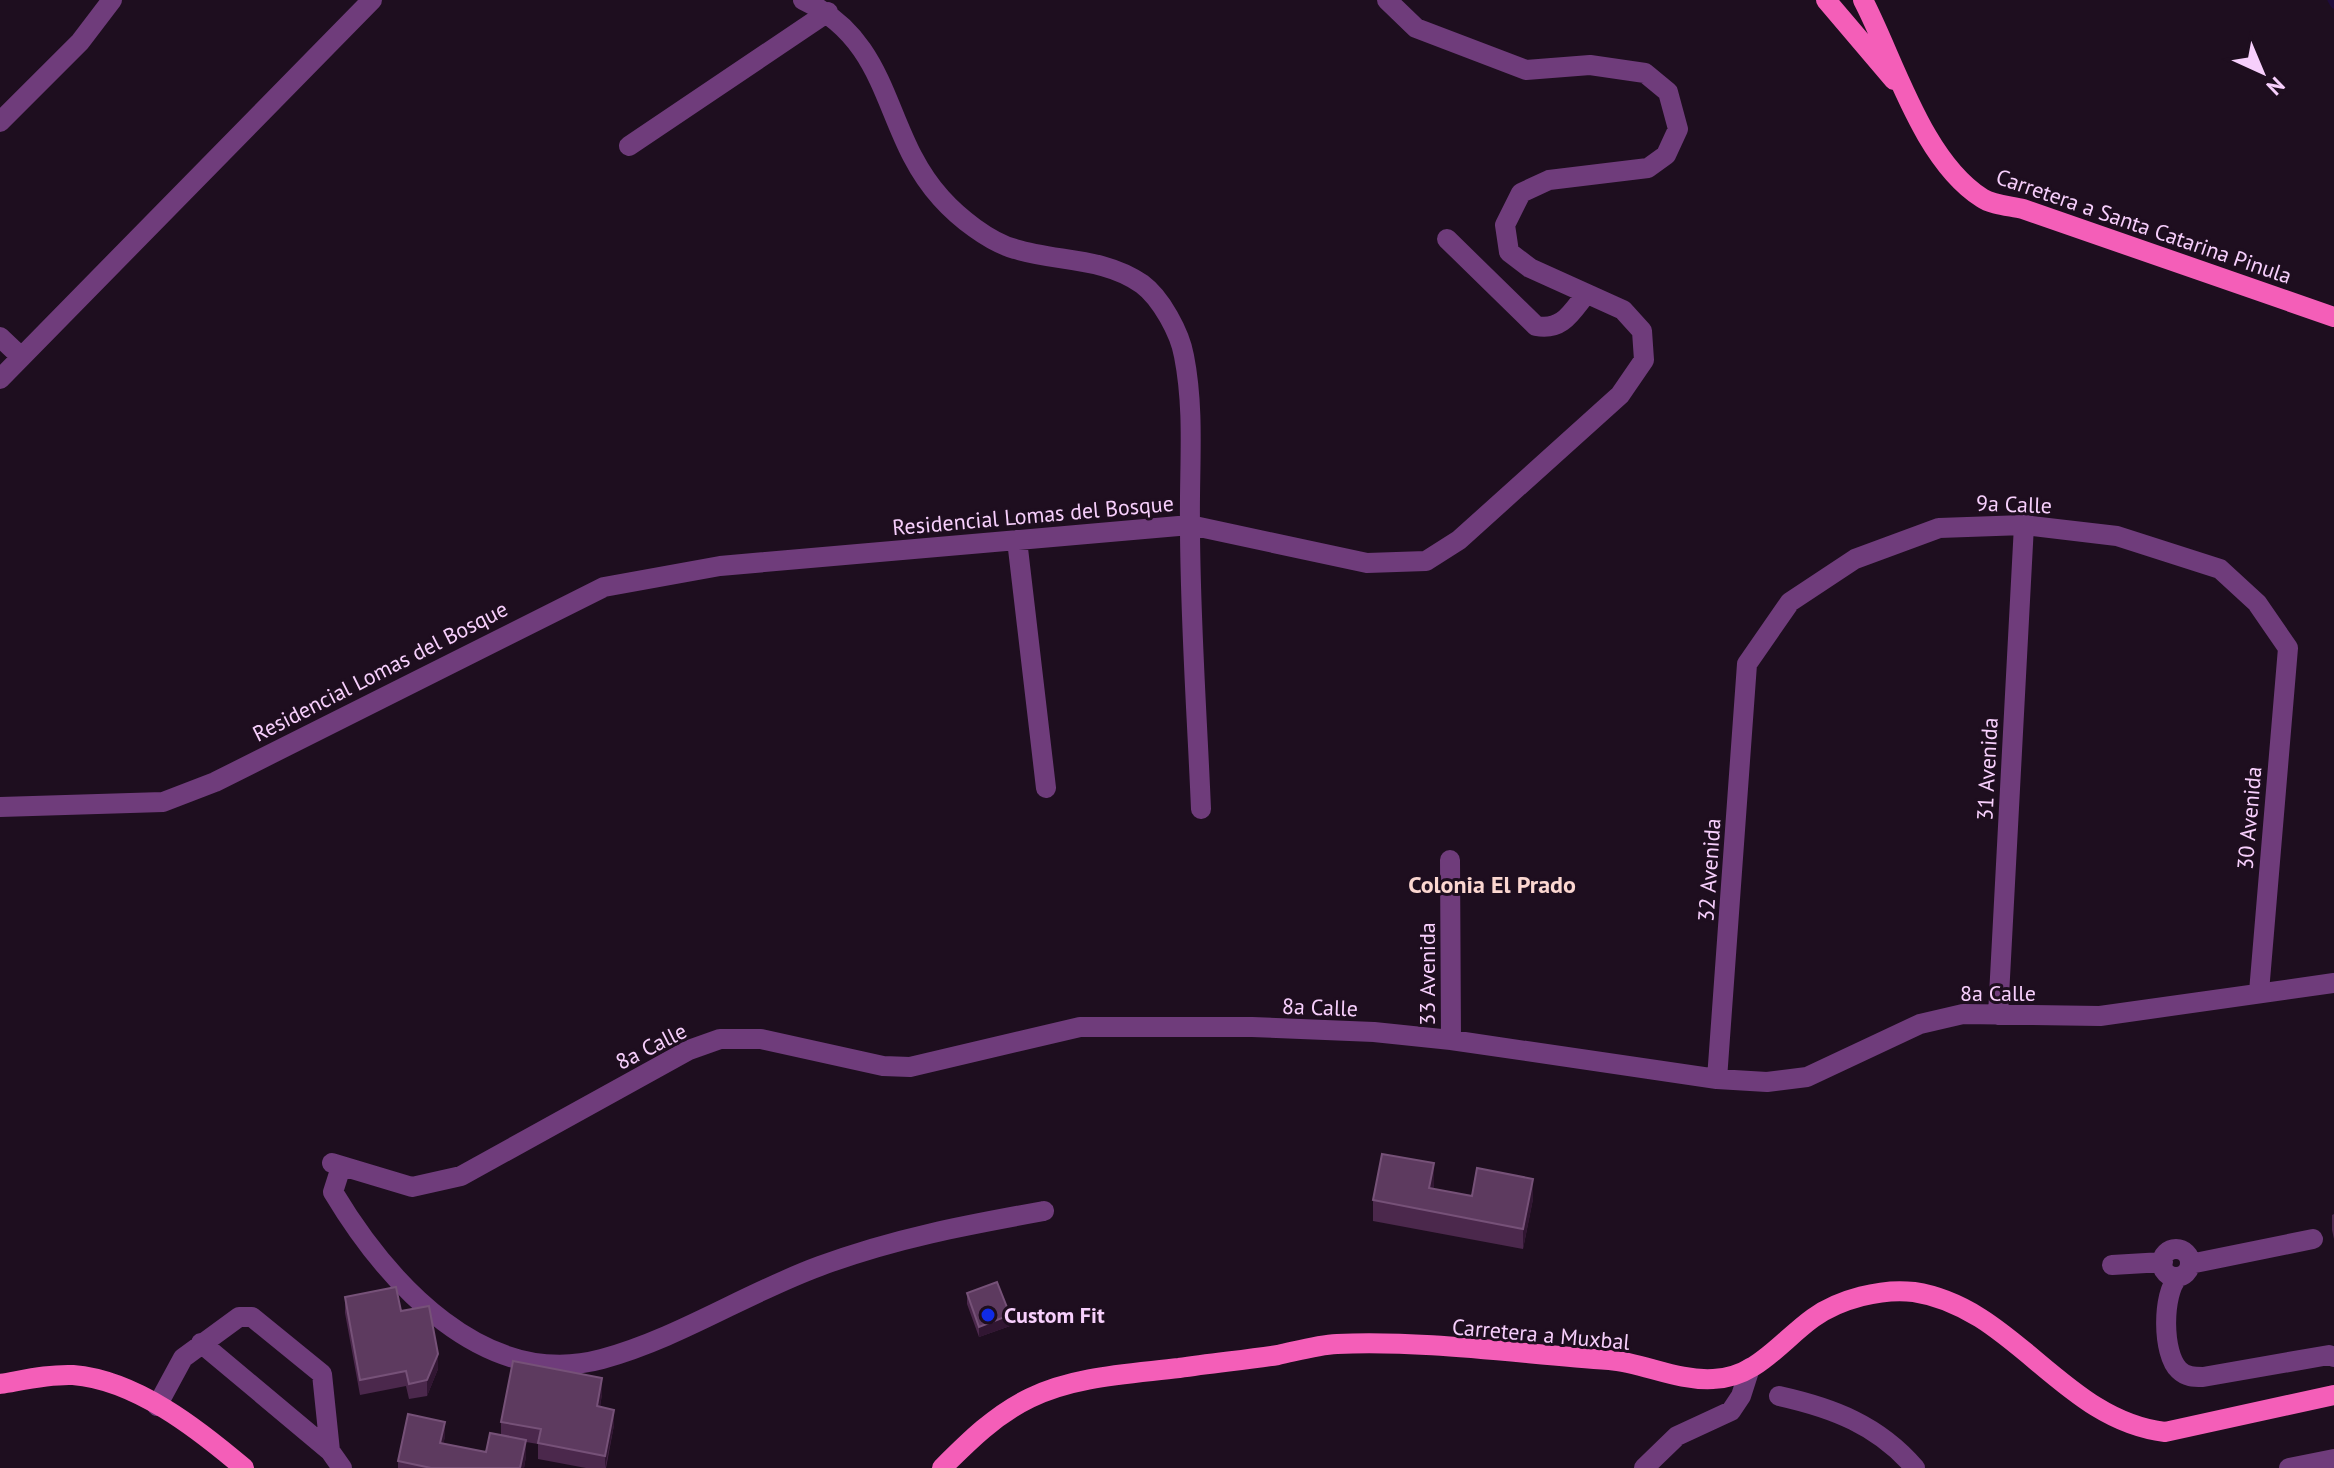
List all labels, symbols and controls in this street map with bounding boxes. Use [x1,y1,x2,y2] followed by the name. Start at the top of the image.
[2222,32,2302,112] north arrow
[2261,71,2291,101] text: N
[1993,162,2295,290] street label: Carretera a Santa Catarina Pinula
[891,489,1175,541] street label: Residencial Lomas del Bosque
[1976,489,2052,519] street label: 9a Calle
[248,594,512,748] street label: Residencial Lomas del Bosque
[1970,717,2004,821] street label: 31 Avenida
[2231,765,2267,871] street label: 30 Avenida
[1691,817,1727,923] street label: 32 Avenida
[1408,869,1576,900] district label: Colonia El Prado
[1413,922,1441,1026] street label: 33 Avenida
[1960,979,2036,1007] street label: 8a Calle
[1282,992,1358,1022] street label: 8a Calle
[611,1016,691,1076] street label: 8a Calle
[1004,1301,1105,1329] place label: Custom Fit
[979,1306,997,1324] marker: Custom Fit
[1451,1312,1632,1356] street label: Carretera a Muxbal

